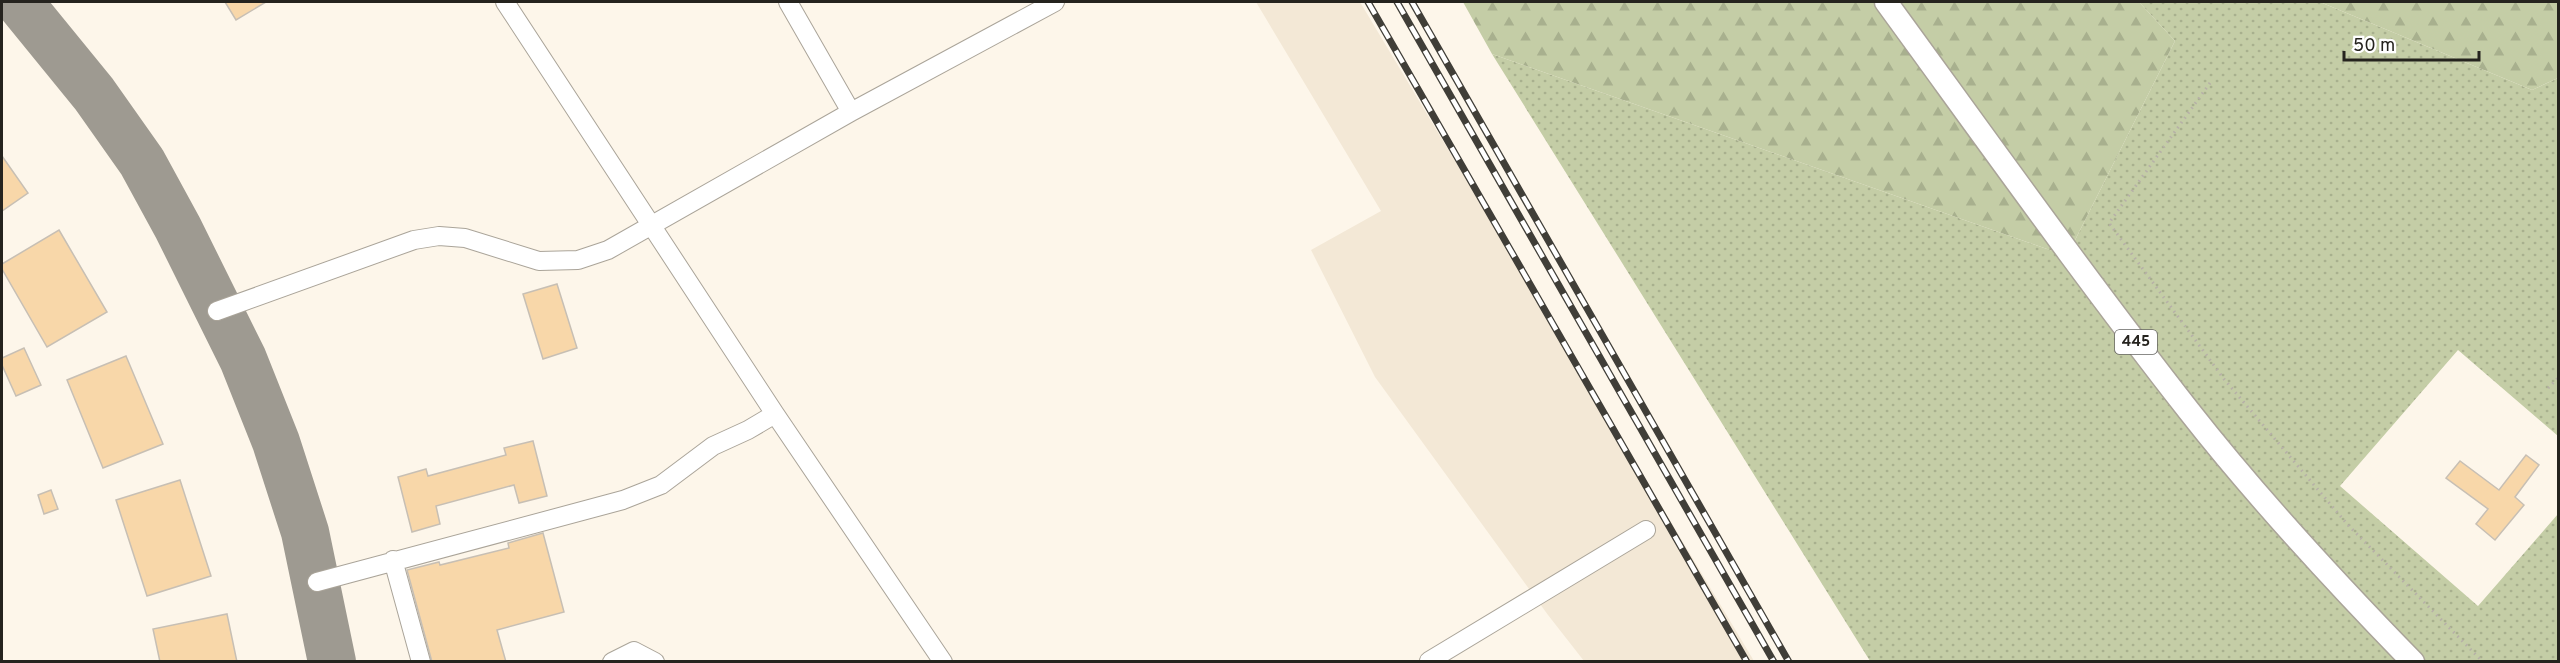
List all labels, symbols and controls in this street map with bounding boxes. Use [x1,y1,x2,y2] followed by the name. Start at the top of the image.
[2344,24,2479,62] scale bar
[2353,35,2395,58] text: 50 m
[2115,330,2157,354] road number: 445

